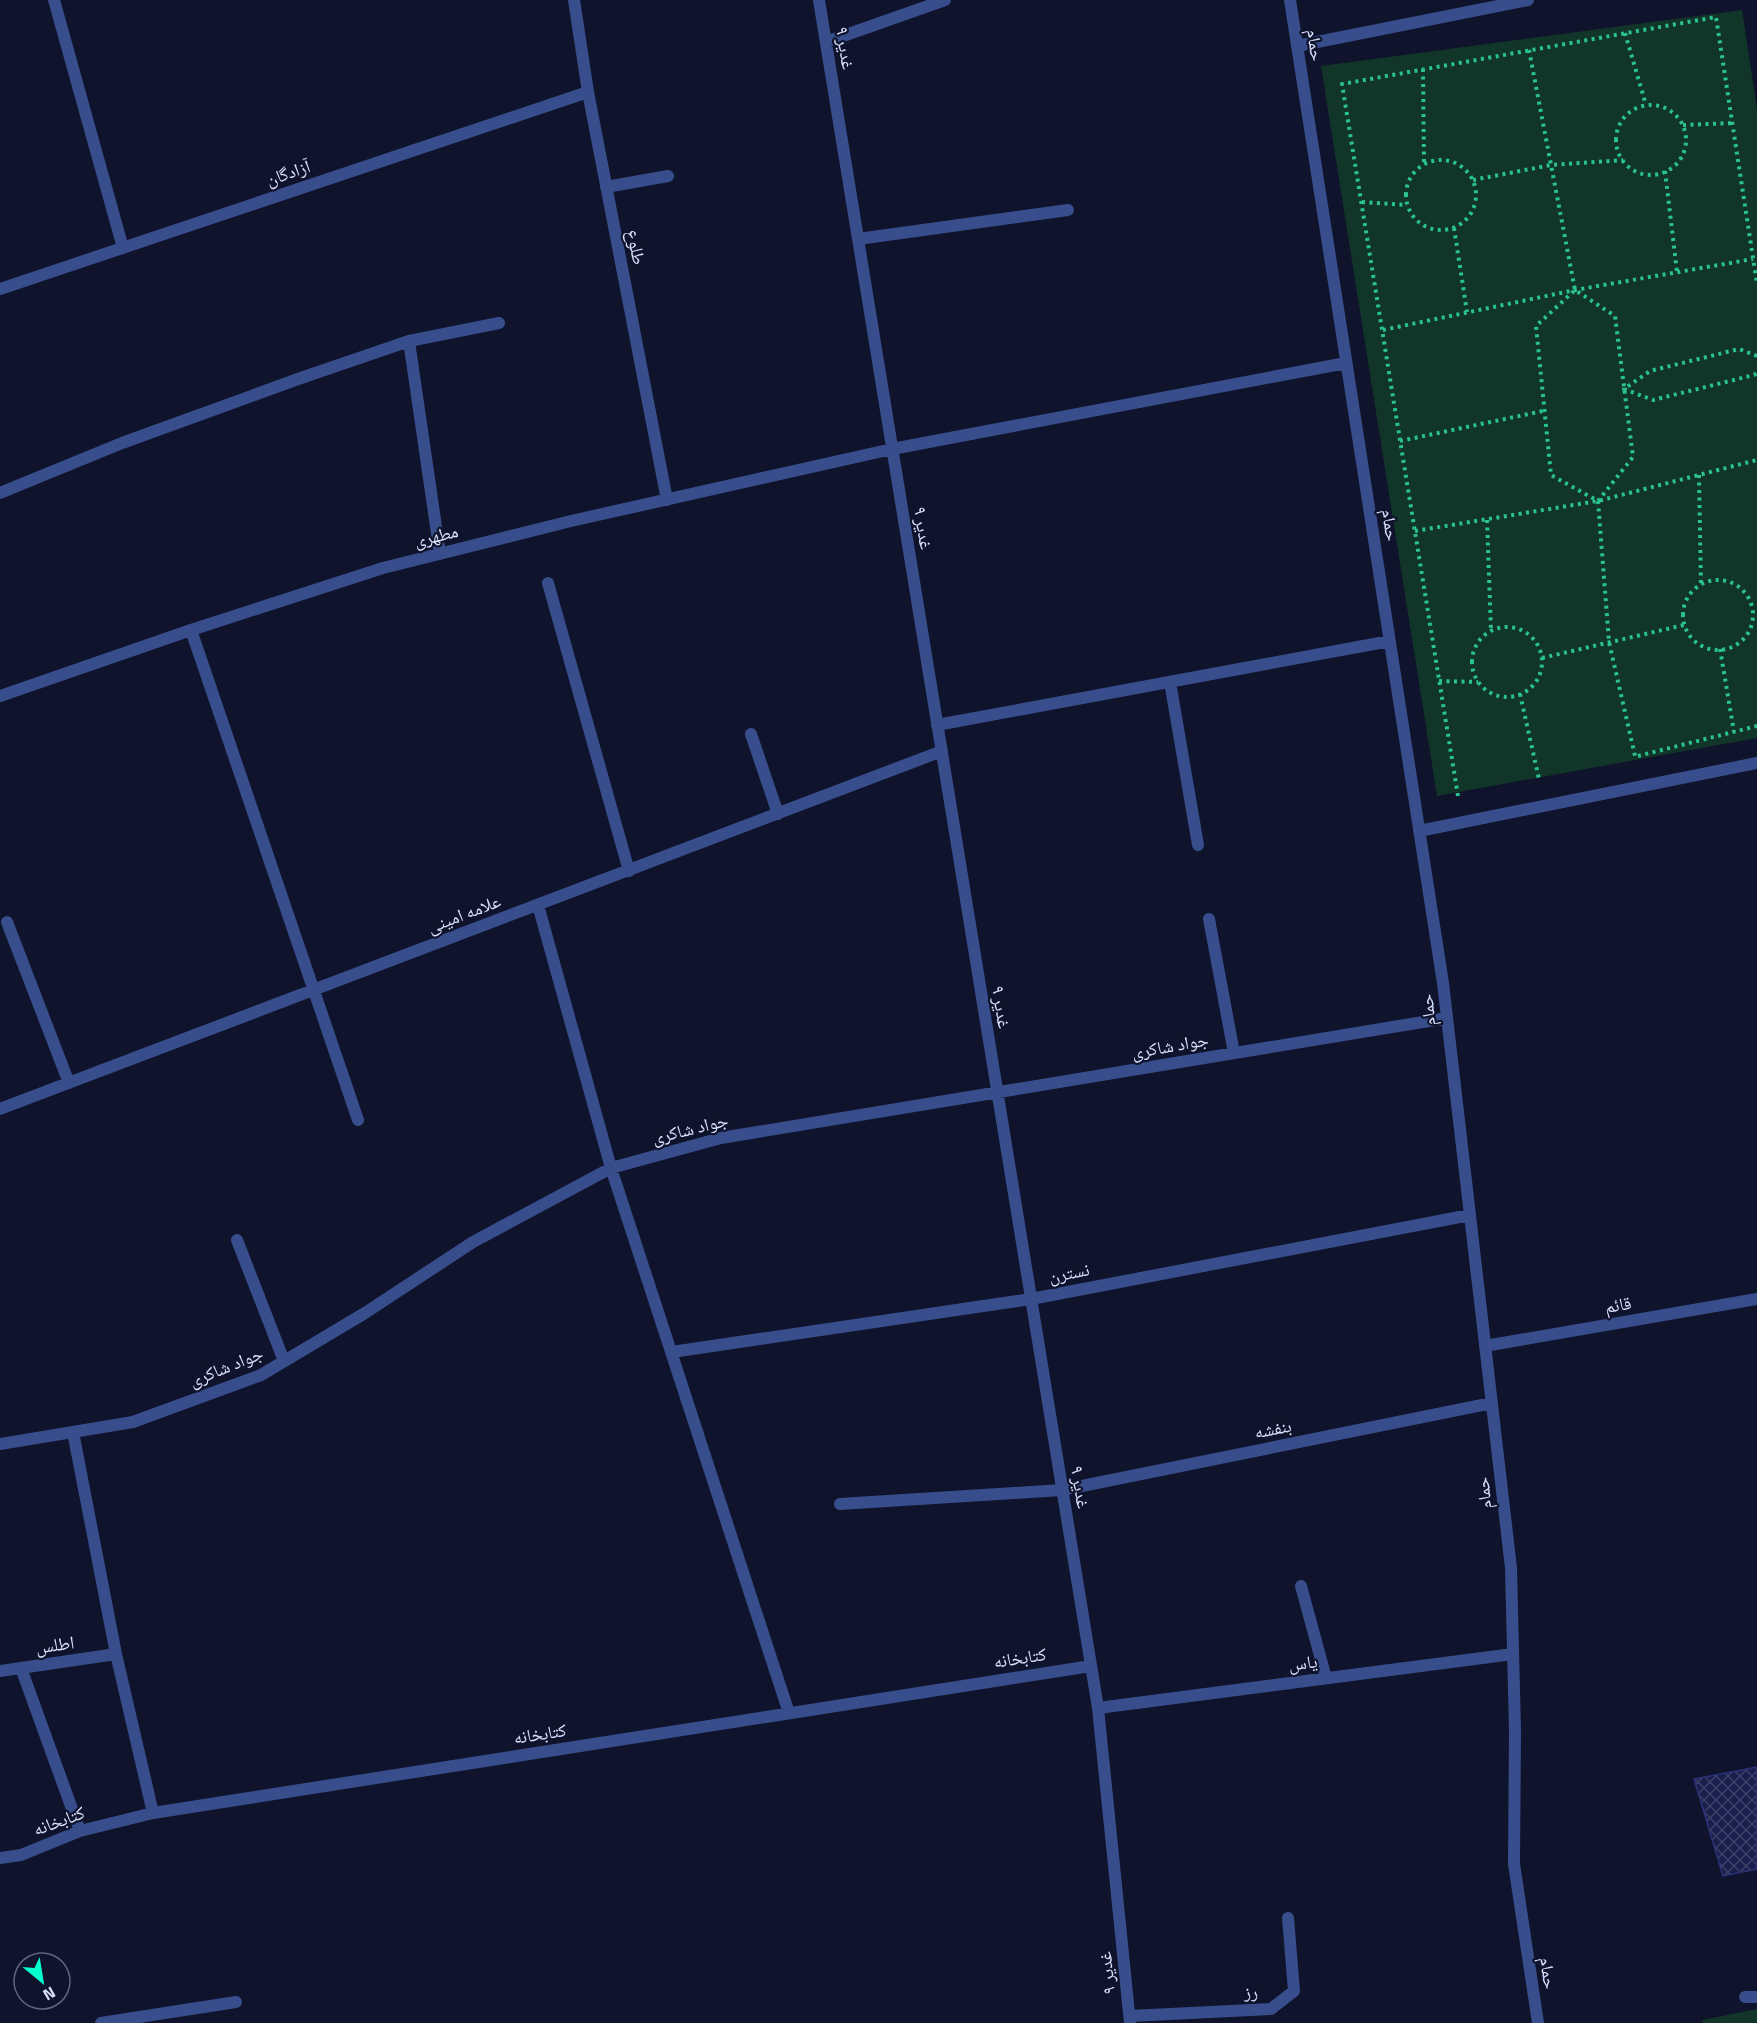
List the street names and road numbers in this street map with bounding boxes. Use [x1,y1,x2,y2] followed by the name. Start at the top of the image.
[829,25,862,71] street label: غدیر ۹
[1300,27,1331,63] street label: حمام
[262,152,314,193] street label: آزادگان
[620,227,653,267] street label: طلوع
[907,505,940,551] street label: غدیر ۹
[1375,507,1406,543] street label: حمام
[411,517,461,554] street label: مطهری
[423,887,505,940] street label: علامه امینی
[985,984,1018,1030] street label: غدیر ۹
[1412,992,1443,1028] street label: حمام
[1129,1025,1211,1066] street label: جواد شاکری
[649,1106,731,1151] street label: جواد شاکری
[1046,1255,1092,1290] street label: نسترن
[1602,1289,1633,1320] street label: قائم
[185,1339,267,1394] street label: جواد شاکری
[1252,1412,1294,1445] street label: بنفشه
[1064,1464,1097,1510] street label: غدیر ۹
[1468,1475,1499,1511] street label: حمام
[34,1628,76,1661] street label: اطلس
[992,1640,1049,1675] street label: کتابخانه
[1287,1647,1319,1678] street label: یاس
[512,1716,569,1751] street label: کتابخانه
[29,1799,89,1842] street label: کتابخانه
[1091,1950,1122,1996] street label: غدیر ۹
[1533,1955,1564,1991] street label: حمام
[1242,1978,1259,2005] street label: رز

